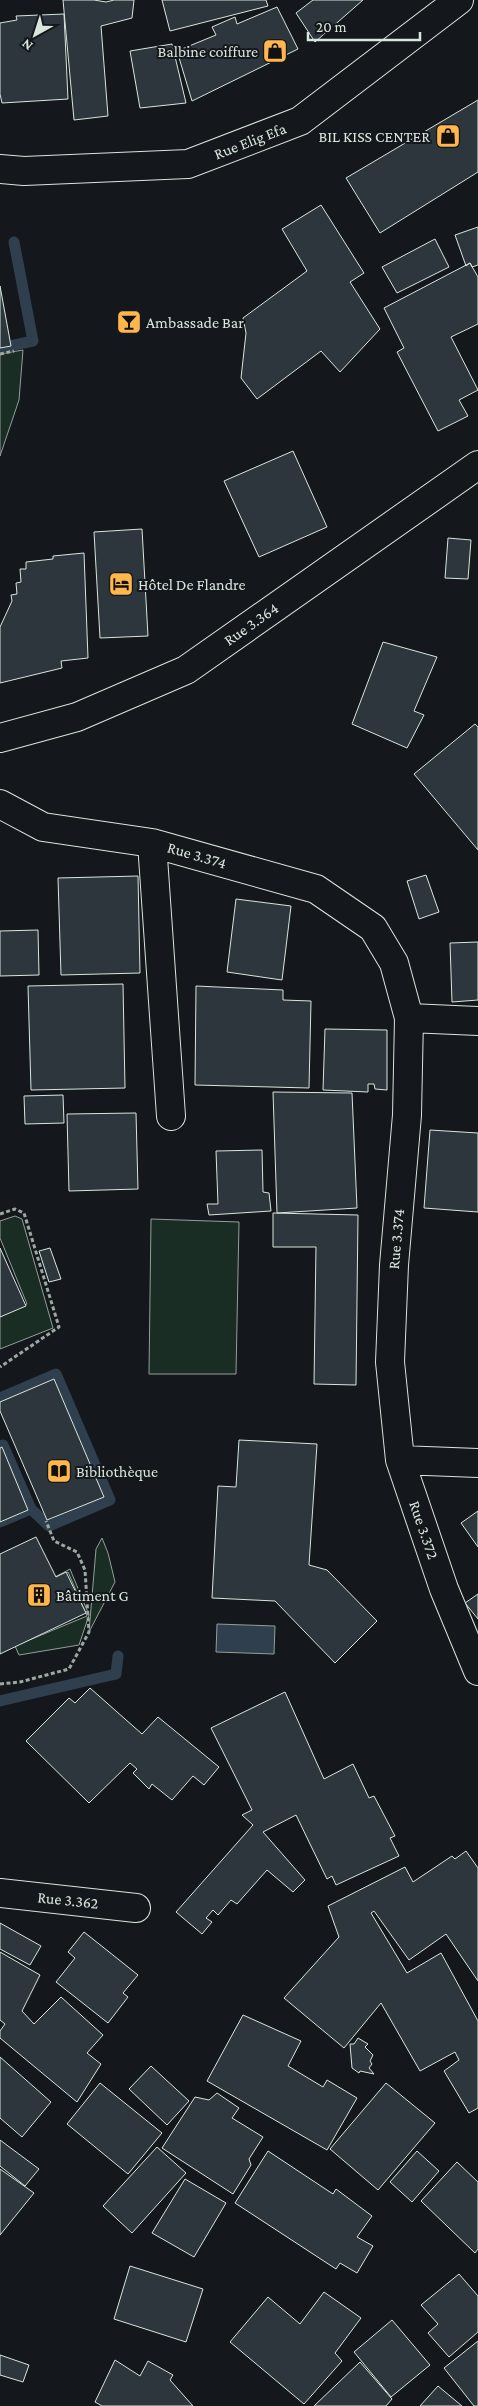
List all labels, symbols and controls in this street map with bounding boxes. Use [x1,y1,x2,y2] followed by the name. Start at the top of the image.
[10,10,60,60] north arrow
[308,10,420,42] scale bar
[316,19,347,35] text: 20 m
[18,36,36,54] text: N
[262,38,288,64] shop icon: Balbine coiffure
[158,43,258,60] place label: Balbine coiffure
[212,119,289,163] street label: Rue Elig Efa
[435,123,461,149] shop icon: BIL KISS CENTER
[319,128,430,145] place label: BIL KISS CENTER
[116,309,142,335] bar icon: Ambassade Bar
[146,314,244,331] place label: Ambassade Bar
[108,571,134,597] hotel icon: Hôtel De Flandre
[138,576,245,593] place label: Hôtel De Flandre
[221,599,281,649] street label: Rue 3.364
[165,838,229,872] street label: Rue 3.374
[385,1208,407,1270] street label: Rue 3.374
[46,1458,72,1484] library icon: Bibliothèque
[76,1463,158,1481] place label: Bibliothèque
[406,1499,442,1562] street label: Rue 3.372
[26,1582,52,1608] building icon: Bâtiment G
[56,1587,129,1604] place label: Bâtiment G
[37,1888,100,1912] street label: Rue 3.362

